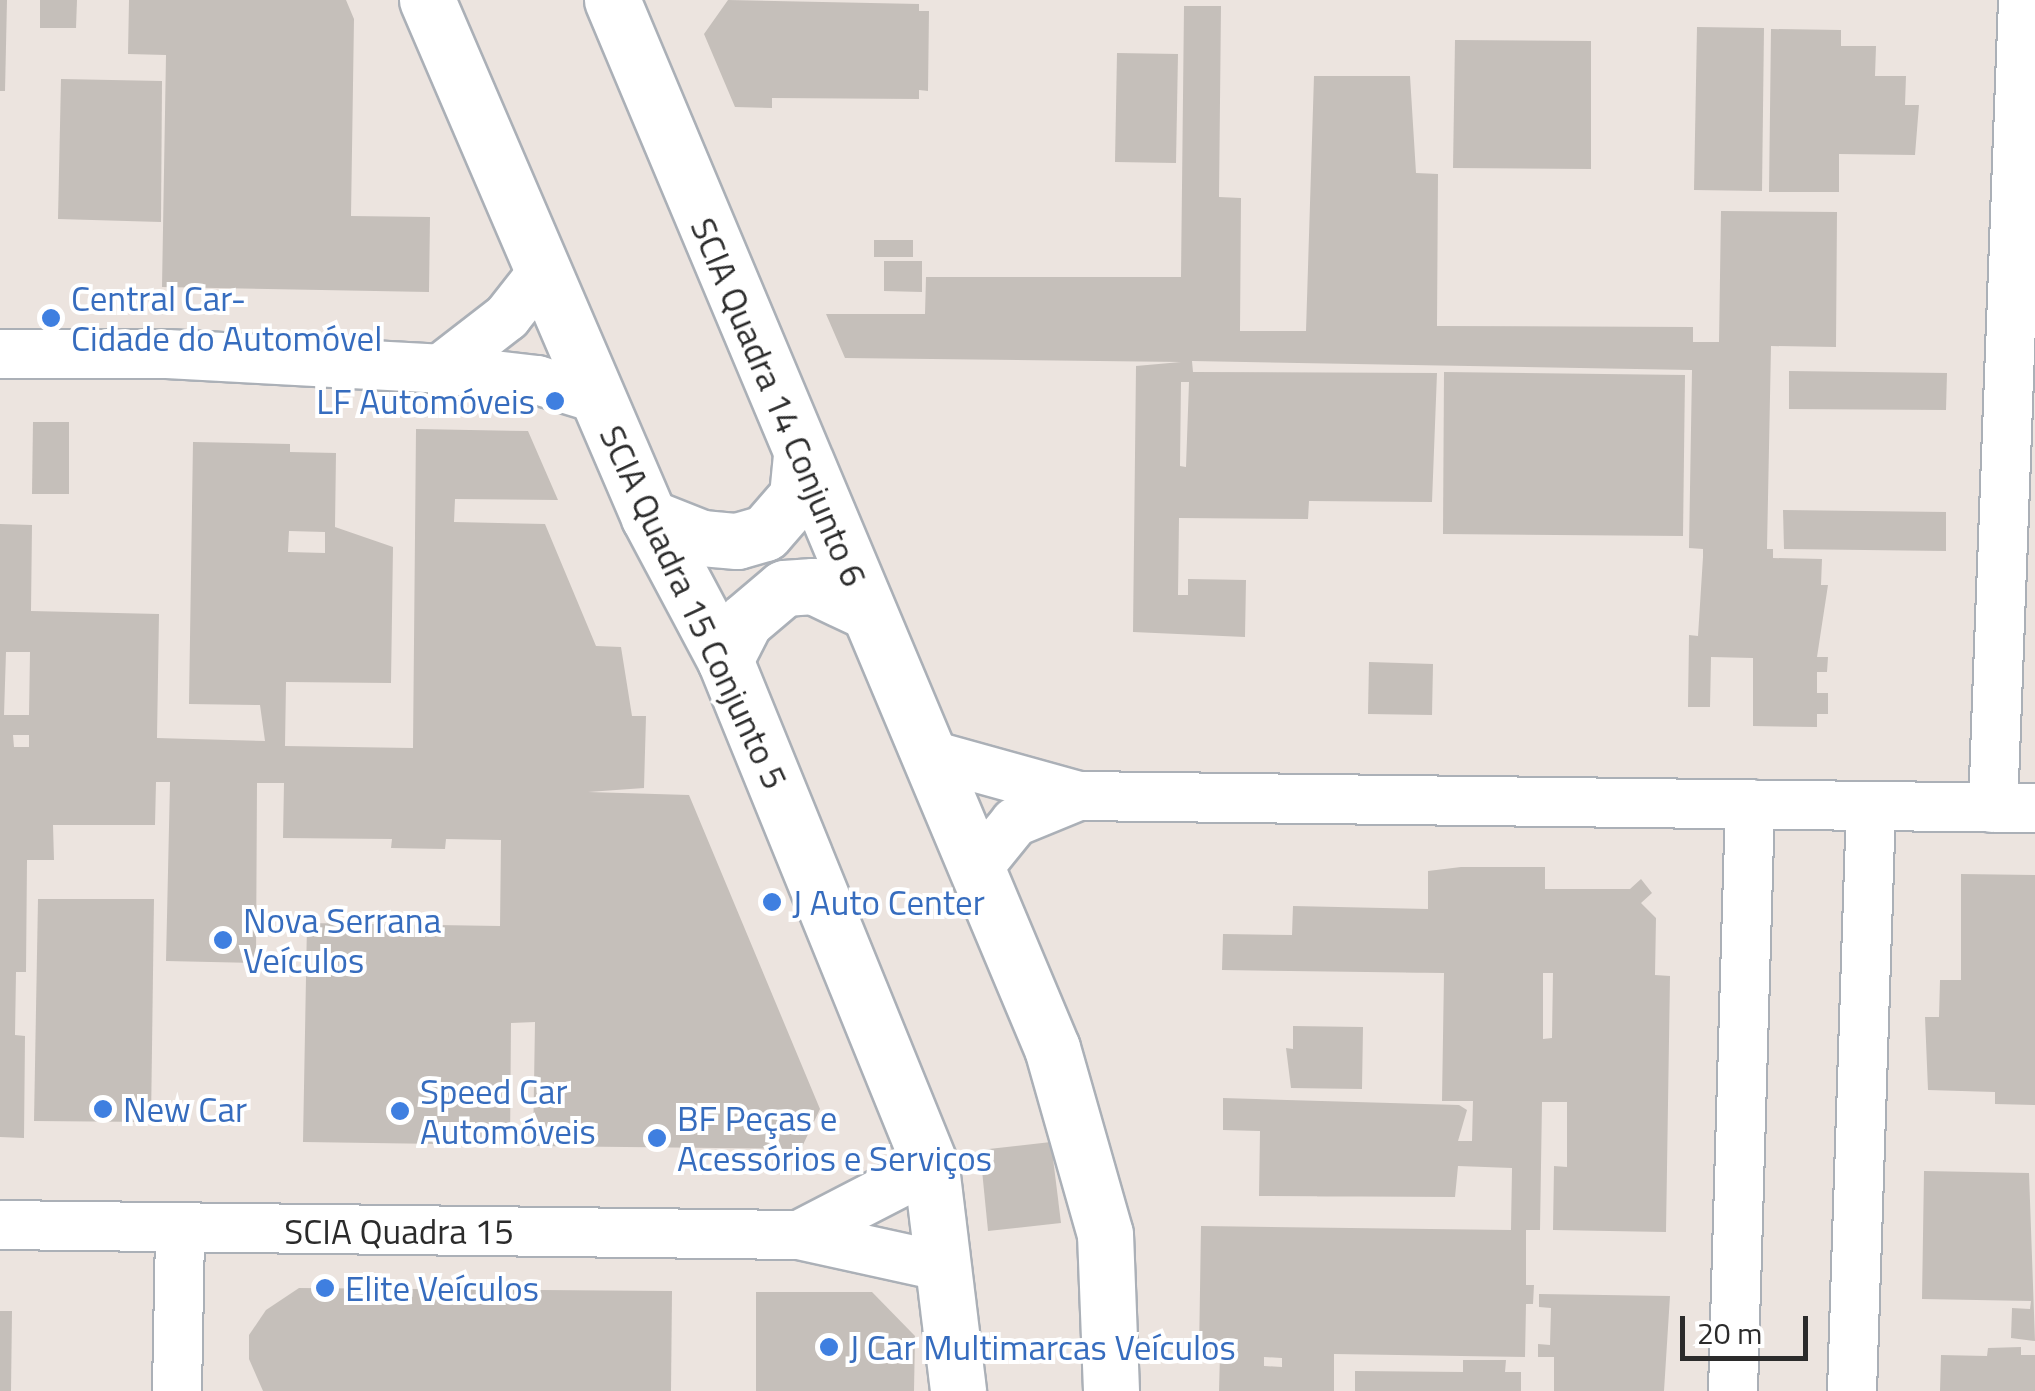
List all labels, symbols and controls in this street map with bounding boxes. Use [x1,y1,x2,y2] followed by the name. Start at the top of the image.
[682,211,876,593] street label: SCIA Quadra 14 Conjunto 6
[71,277,382,359] place label: Central Car- Cidade do Automóvel
[40,307,62,329] marker: Central Car- Cidade do Automóvel
[316,380,535,422] place label: LF Automóveis
[544,390,566,412] marker: LF Automóveis
[591,419,797,795] street label: SCIA Quadra 15 Conjunto 5
[792,881,985,923] place label: J Auto Center
[761,891,783,913] marker: J Auto Center
[243,899,441,981] place label: Nova Serrana Veículos
[212,929,234,951] marker: Nova Serrana Veículos
[420,1070,596,1152] place label: Speed Car Automóveis
[123,1088,247,1130] place label: New Car
[677,1097,992,1179] place label: BF Peças e Acessórios e Serviços
[92,1098,114,1120] marker: New Car
[389,1100,411,1122] marker: Speed Car Automóveis
[646,1127,668,1149] marker: BF Peças e Acessórios e Serviços
[284,1210,514,1252] street label: SCIA Quadra 15
[345,1267,539,1309] place label: Elite Veículos
[314,1277,336,1299] marker: Elite Veículos
[1685,1296,1812,1358] scale bar
[1697,1310,1762,1356] text: 20 m
[849,1326,1236,1368] place label: J Car Multimarcas Veículos
[818,1336,840,1358] marker: J Car Multimarcas Veículos

